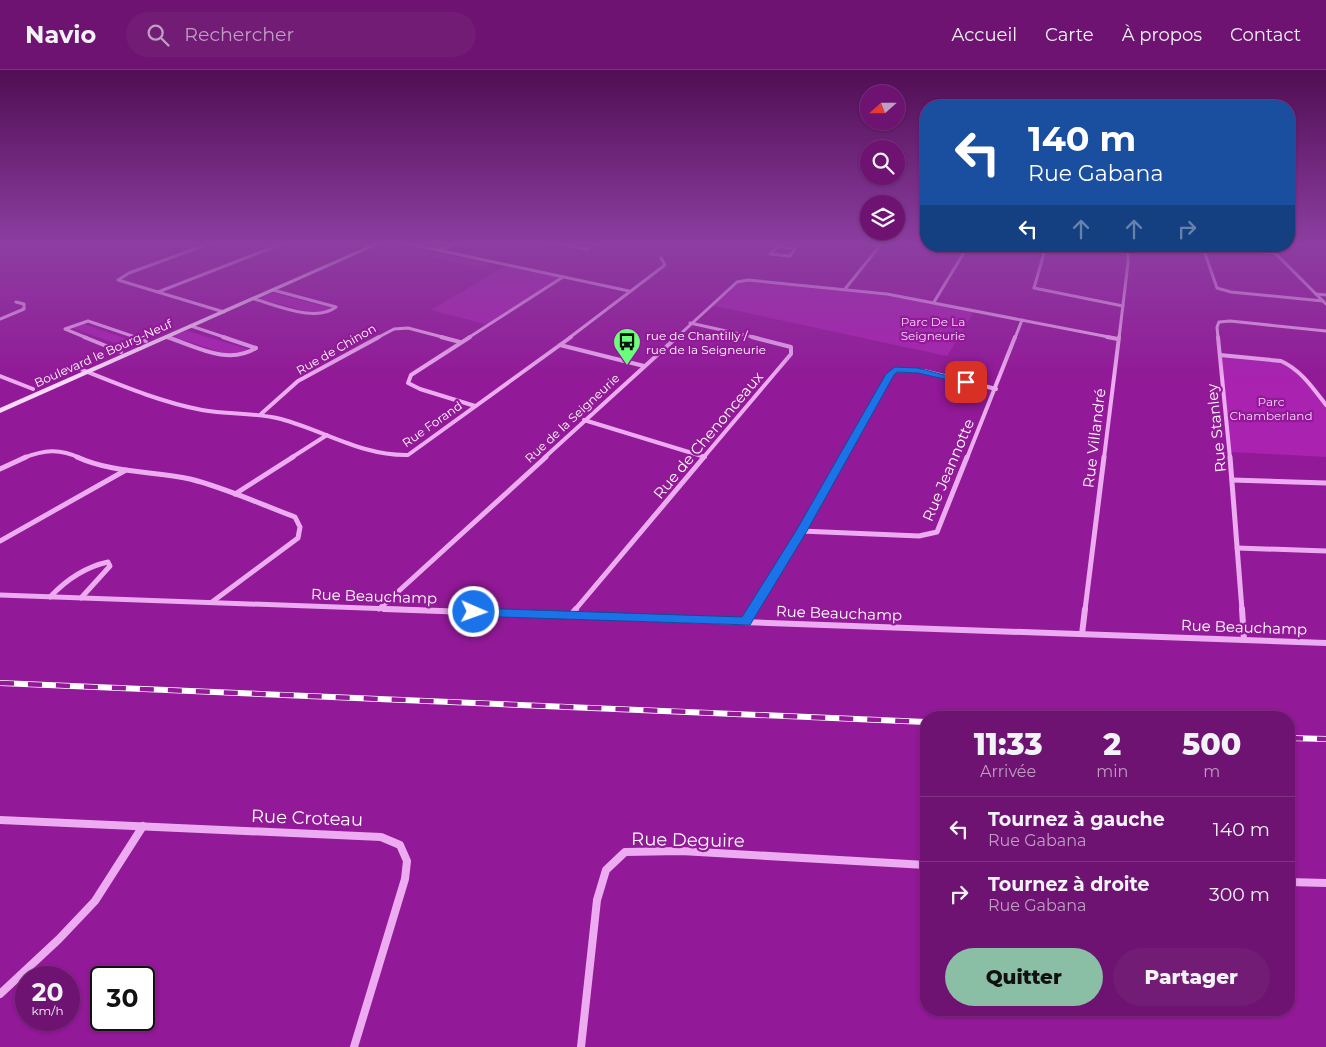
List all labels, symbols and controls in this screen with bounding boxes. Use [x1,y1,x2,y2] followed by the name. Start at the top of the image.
[126,12,476,57] search box
[25,20,96,49] text: Navio
[144,21,172,49] icon: search
[184,23,294,46] text: Rechercher
[952,24,1017,46] text: Accueil
[1045,24,1094,46] text: Carte
[1122,24,1202,46] text: À propos
[1230,24,1301,46] text: Contact
[860,85,905,130] north arrow
[860,85,905,240] map controls
[1028,117,1136,160] text: 140 m
[945,120,1010,185] icon: left
[860,140,905,185] button: search
[1028,160,1163,187] text: Rue Gabana
[860,195,905,240] button: layers
[1014,215,1042,243] icon: left
[1067,215,1095,243] icon: ahead
[1120,215,1148,243] icon: ahead
[1173,215,1201,243] icon: right
[901,314,965,343] park label: Parc De La Seigneurie
[32,315,175,390] street label: Boulevard le Bourg-Neuf
[294,320,378,378] street label: Rue de Chinon
[612,327,642,366] bus stop icon: rue de Chantilly / rue de la Seigneurie
[646,328,766,357] place label: rue de Chantilly / rue de la Seigneurie
[945,361,987,403] pin
[649,367,767,503] street label: Rue de Chenonceaux
[952,368,980,396] icon: arrive
[522,370,622,466] street label: Rue de la Seigneurie
[1202,382,1230,473] street label: Rue Stanley
[1078,387,1110,489] street label: Rue Villandré
[1229,394,1313,423] park label: Parc Chamberland
[399,398,465,450] street label: Rue Forand
[918,416,978,524] street label: Rue Jeannotte
[311,584,437,608] street label: Rue Beauchamp
[447,585,499,637] position arrow
[776,601,902,625] street label: Rue Beauchamp
[1181,615,1307,639] street label: Rue Beauchamp
[974,726,1043,763] text: 11:33
[1103,726,1121,763] text: 2
[1182,726,1241,763] text: 500
[980,762,1036,781] text: Arrivée
[1096,762,1128,781] text: min
[1203,762,1220,781] text: m
[251,805,363,831] street label: Rue Croteau
[988,808,1165,831] text: Tournez à gauche
[945,815,973,843] icon: left
[1213,818,1270,841] text: 140 m
[631,828,745,852] street label: Rue Deguire
[988,831,1086,850] text: Rue Gabana
[988,873,1149,896] text: Tournez à droite
[945,880,973,908] icon: right
[1209,883,1270,906] text: 300 m
[988,896,1086,915] text: Rue Gabana
[945,948,1103,1006] button: Quitter
[1113,948,1270,1006] button: Partager
[90,966,155,1031] speed limit sign: 30
[32,977,63,1007] text: 20
[31,1003,64,1018] text: km/h

